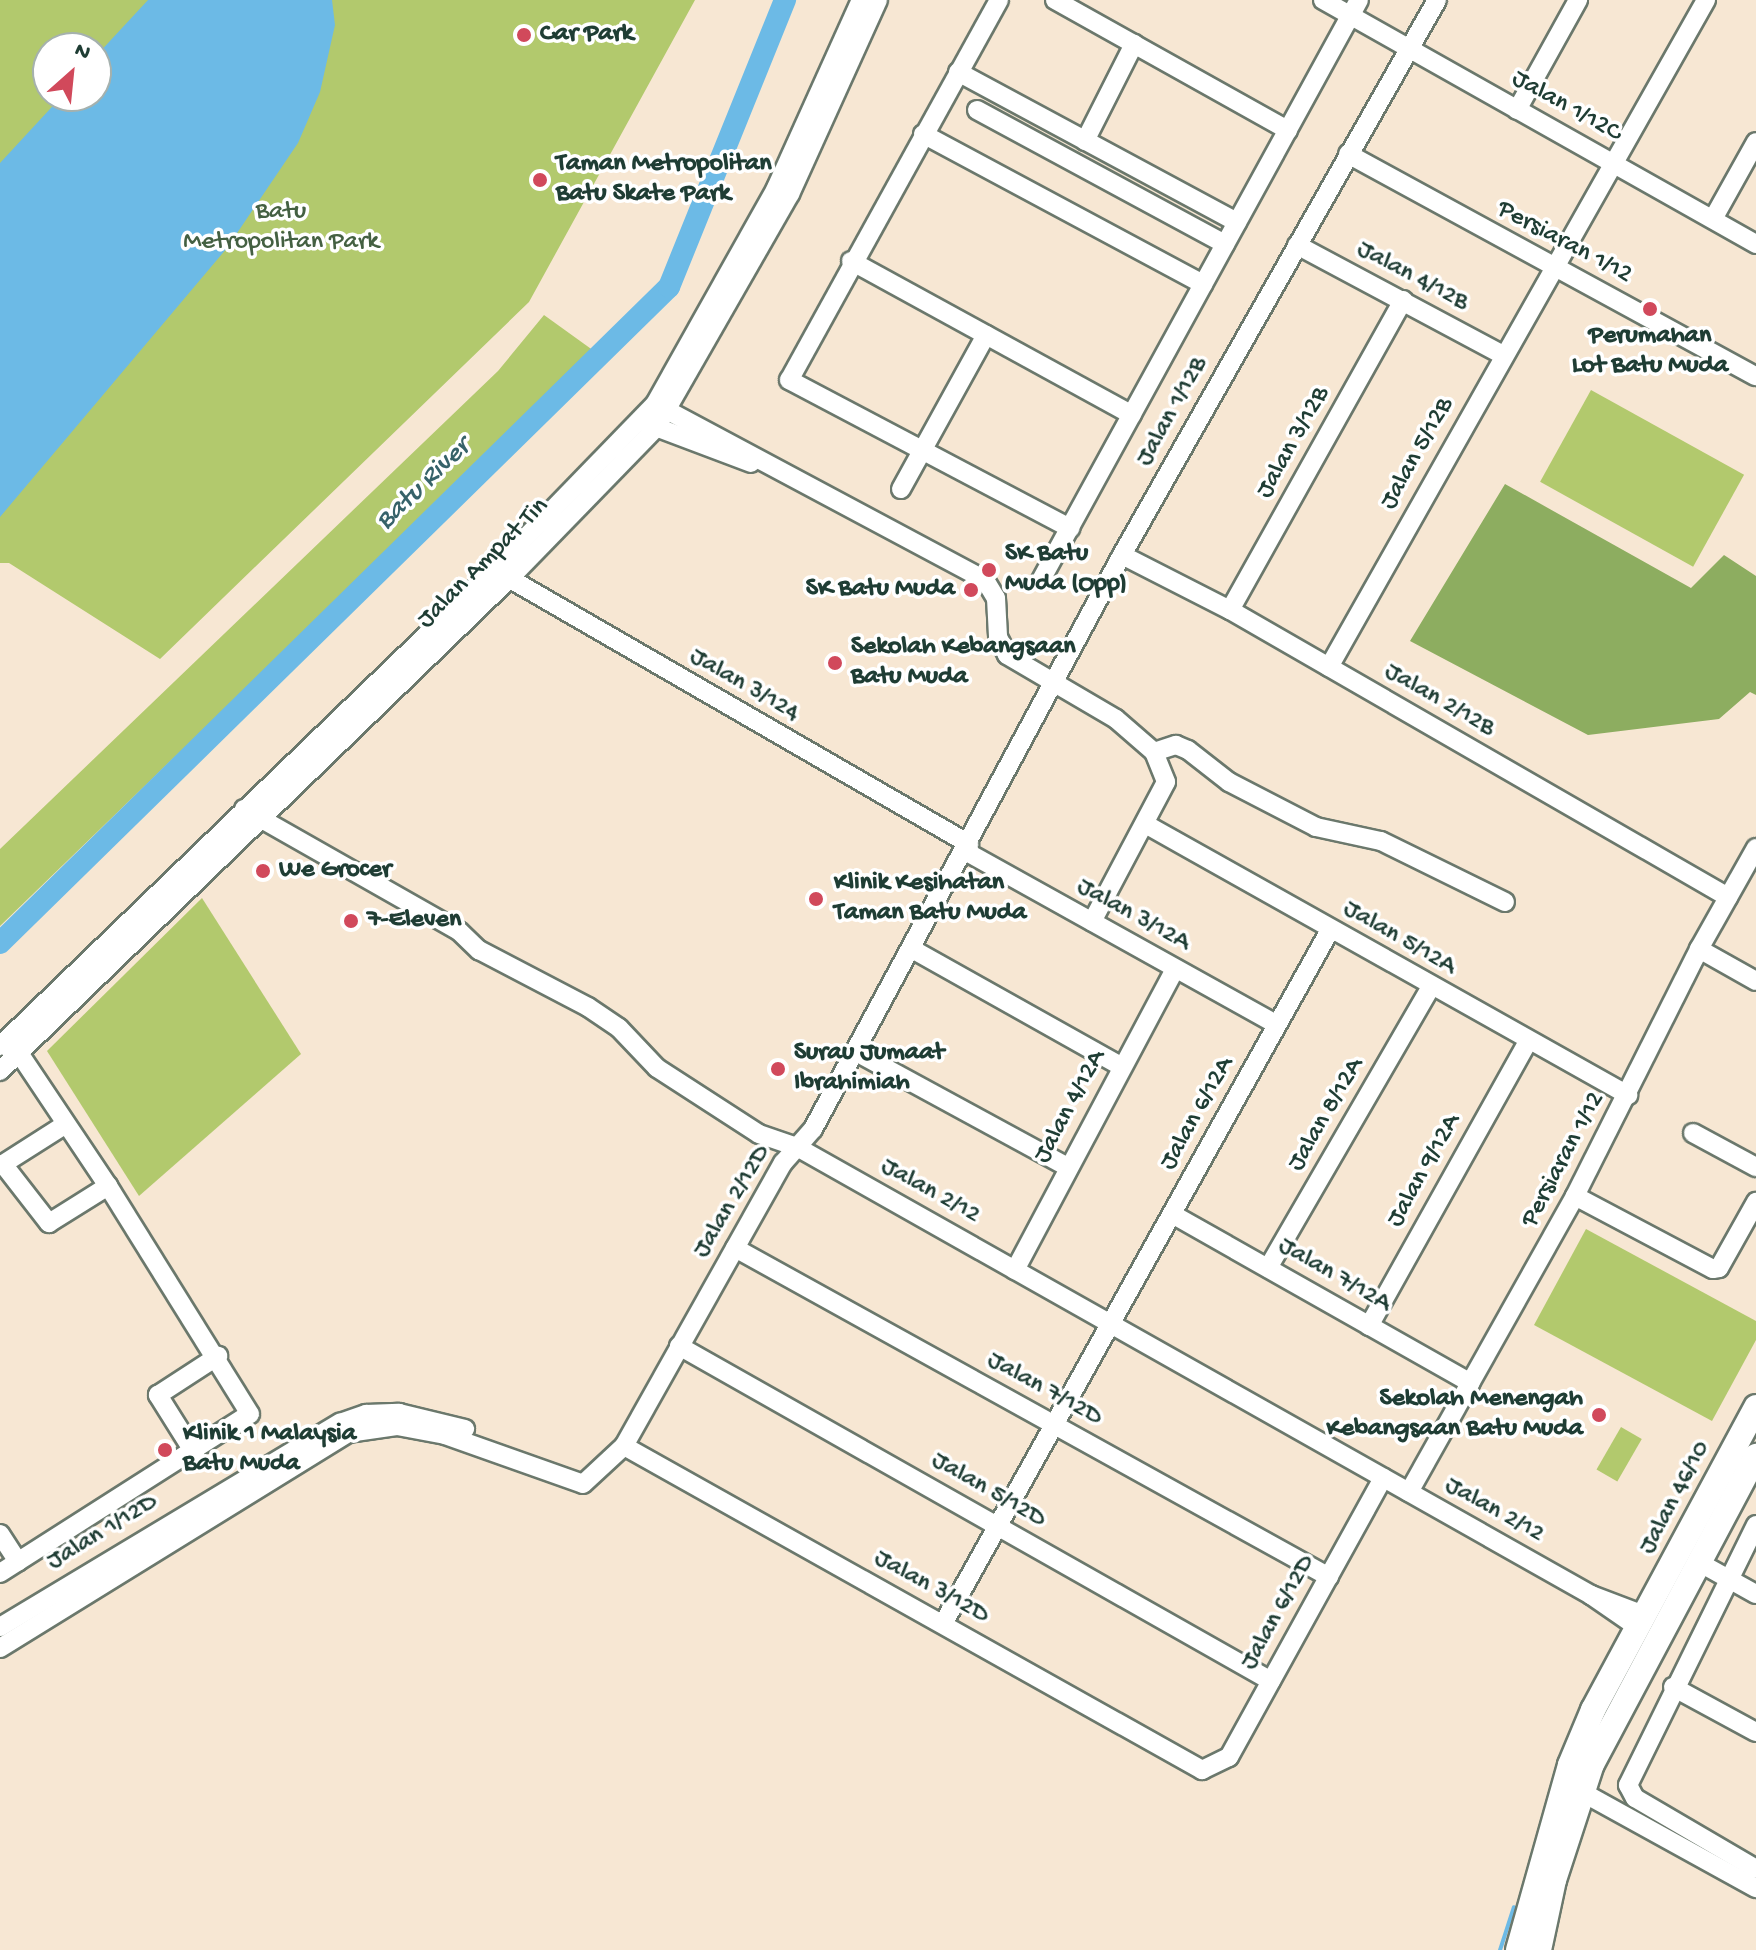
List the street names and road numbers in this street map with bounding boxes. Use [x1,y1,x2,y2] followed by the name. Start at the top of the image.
[1506,64,1626,150] street label: Jalan 1/12C
[1491,194,1637,292] street label: Persiaran 1/12
[1351,235,1473,319] street label: Jalan 4/12B
[1130,352,1216,472] street label: Jalan 1/12B
[1251,382,1337,504] street label: Jalan 3/12B
[1374,393,1462,515] street label: Jalan 5/12B
[412,492,556,636] street label: Jalan Ampat Tin
[683,642,805,730] street label: Jalan 3/124
[1378,657,1500,745] street label: Jalan 2/12B
[1071,872,1195,960] street label: Jalan 3/12A
[1337,894,1461,984] street label: Jalan 5/12A
[1028,1045,1114,1169] street label: Jalan 4/12A
[1154,1052,1242,1176] street label: Jalan 6/12A
[1282,1053,1372,1177] street label: Jalan 8/12A
[1515,1087,1613,1233] street label: Persiaran 1/12
[1381,1109,1469,1233] street label: Jalan 9/12A
[687,1140,779,1264] street label: Jalan 2/12D
[875,1152,985,1232] street label: Jalan 2/12
[1272,1231,1396,1321] street label: Jalan 7/12A
[981,1346,1107,1434] street label: Jalan 7/12D
[1633,1436,1719,1560] street label: Jalan 46/10
[925,1446,1051,1536] street label: Jalan 5/12D
[1439,1471,1549,1551] street label: Jalan 2/12
[42,1488,164,1578] street label: Jalan 1/12D
[868,1544,994,1632] street label: Jalan 3/12D
[1235,1550,1323,1676] street label: Jalan 6/12D

